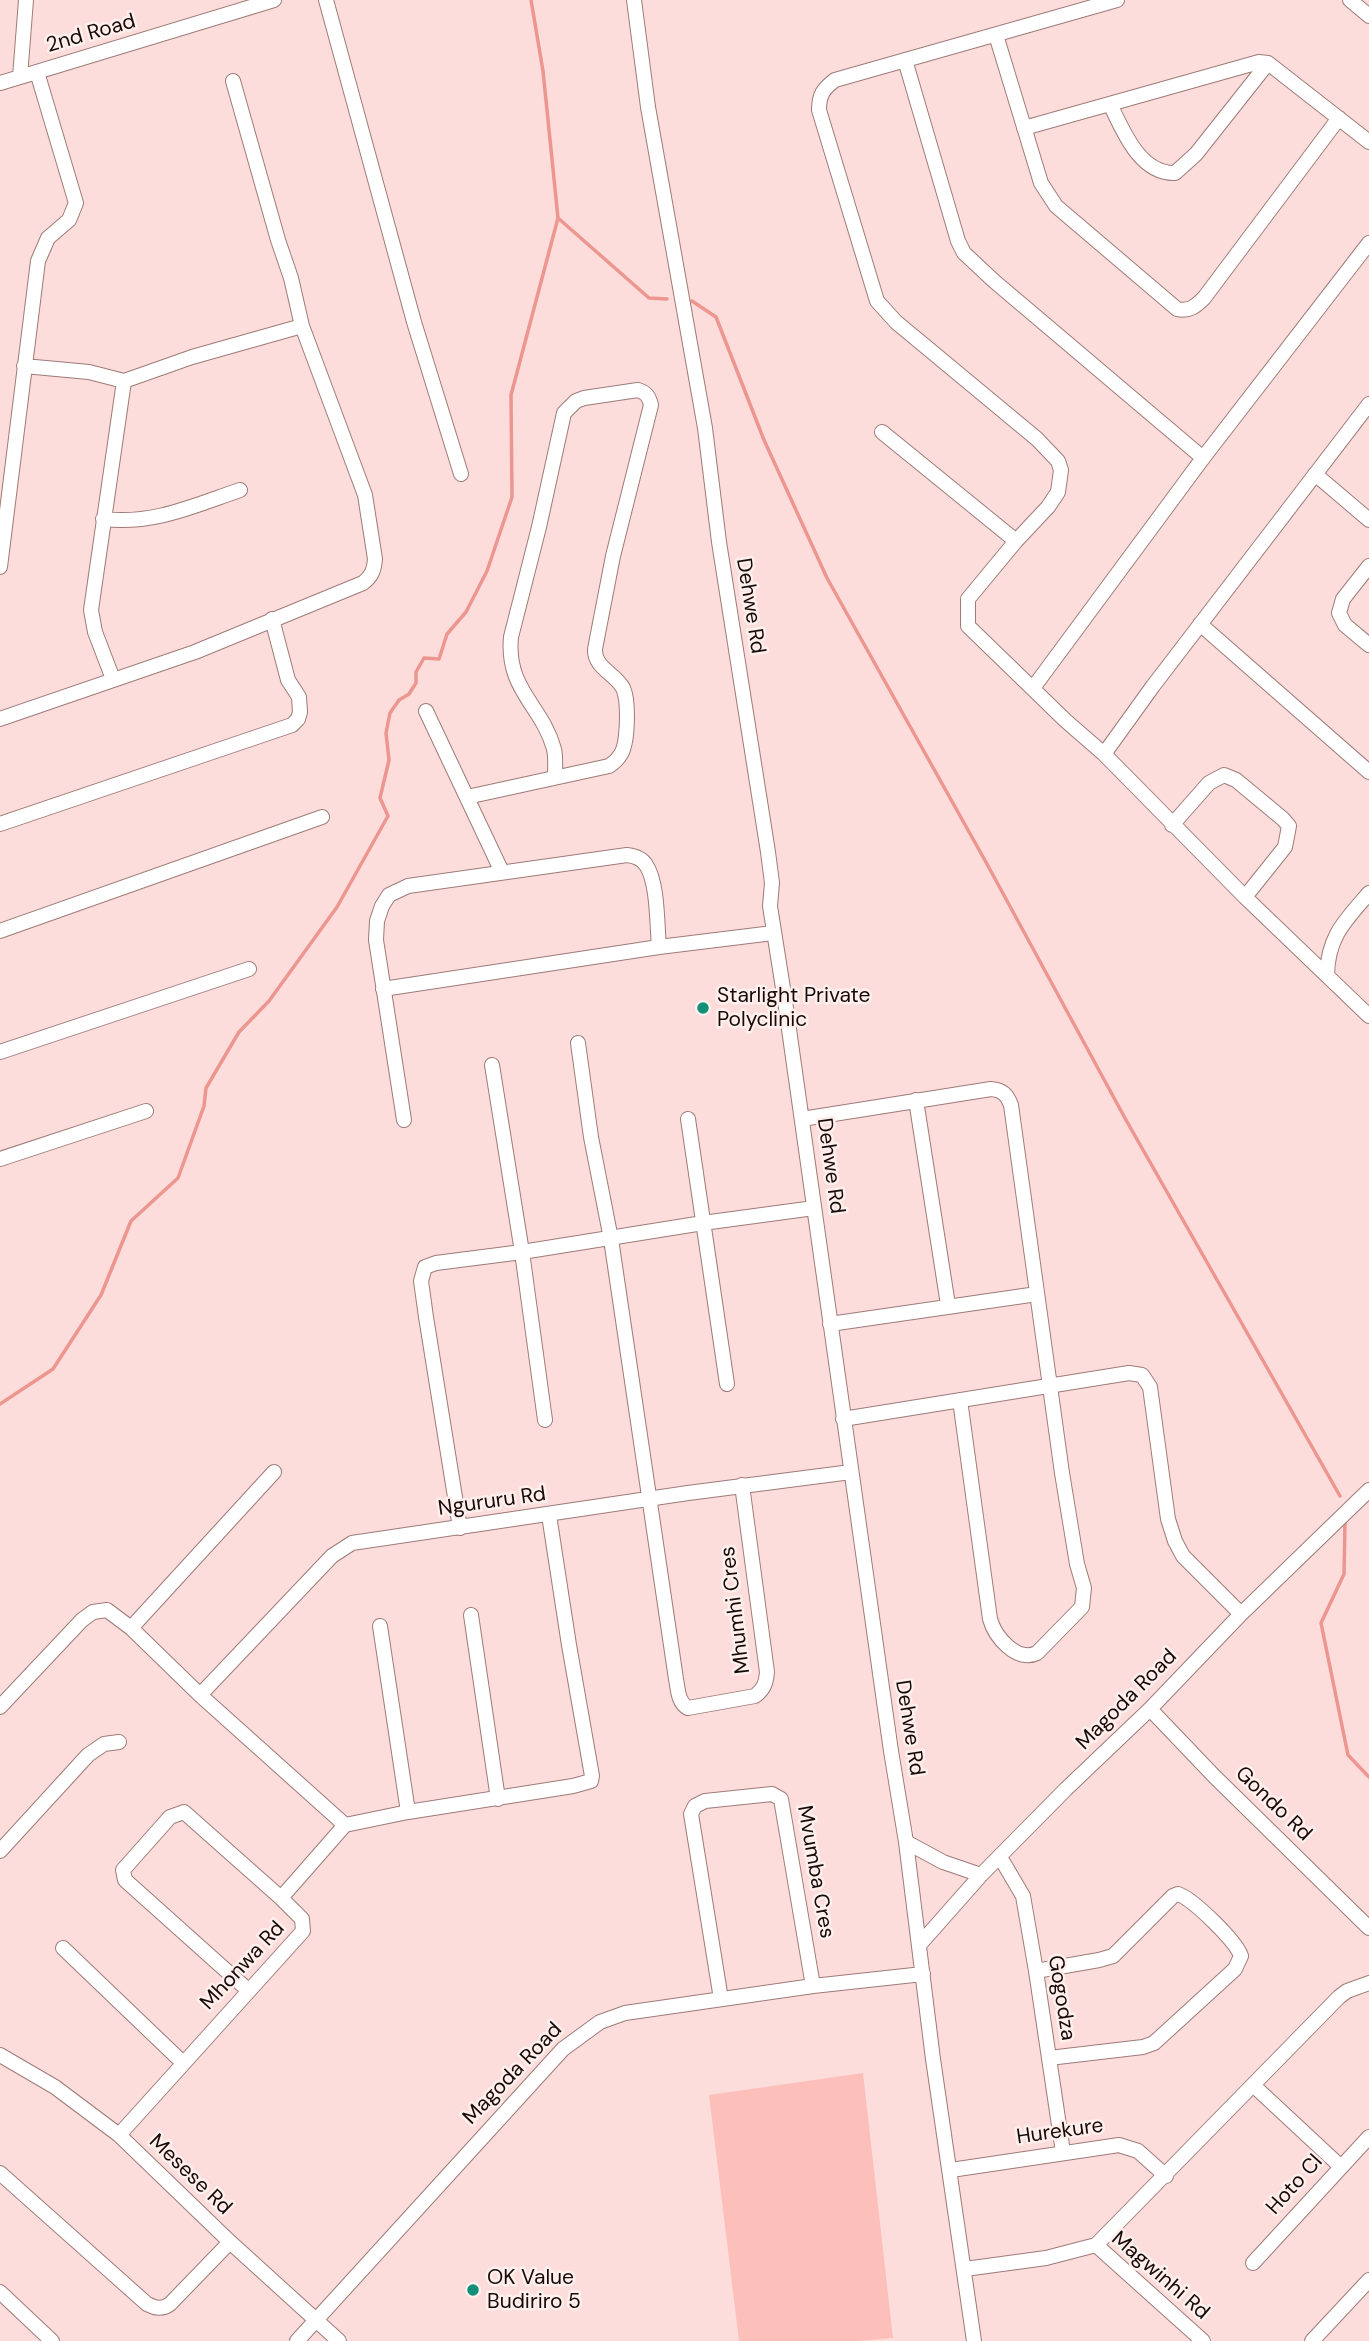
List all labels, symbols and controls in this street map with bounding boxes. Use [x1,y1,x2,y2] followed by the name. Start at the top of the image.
[43,9,139,59] street label: 2nd Road
[730,556,770,656] street label: Dehwe Rd
[717,983,870,1033] place label: Starlight Private Polyclinic
[695,1000,711,1016] marker: Starlight Private Polyclinic
[811,1116,849,1216] street label: Dehwe Rd
[437,1482,547,1522] street label: Ngururu Rd
[716,1545,756,1675] street label: Mhumhi Cres
[1071,1644,1183,1756] street label: Magoda Road
[889,1678,929,1778] street label: Dehwe Rd
[1229,1761,1317,1847] street label: Gondo Rd
[791,1804,839,1940] street label: Mvumba Cres
[196,1916,290,2016] street label: Mhonwa Rd
[1042,1954,1080,2042] street label: Gogodza
[458,2018,568,2130] street label: Magoda Road
[1015,2113,1105,2151] street label: Hurekure
[143,2129,237,2221] street label: Mesese Rd
[1262,2150,1328,2220] street label: Hoto Cl
[1106,2227,1214,2325] street label: Magwinhi Rd
[487,2265,581,2315] place label: OK Value Budiriro 5
[465,2282,481,2298] marker: OK Value Budiriro 5

